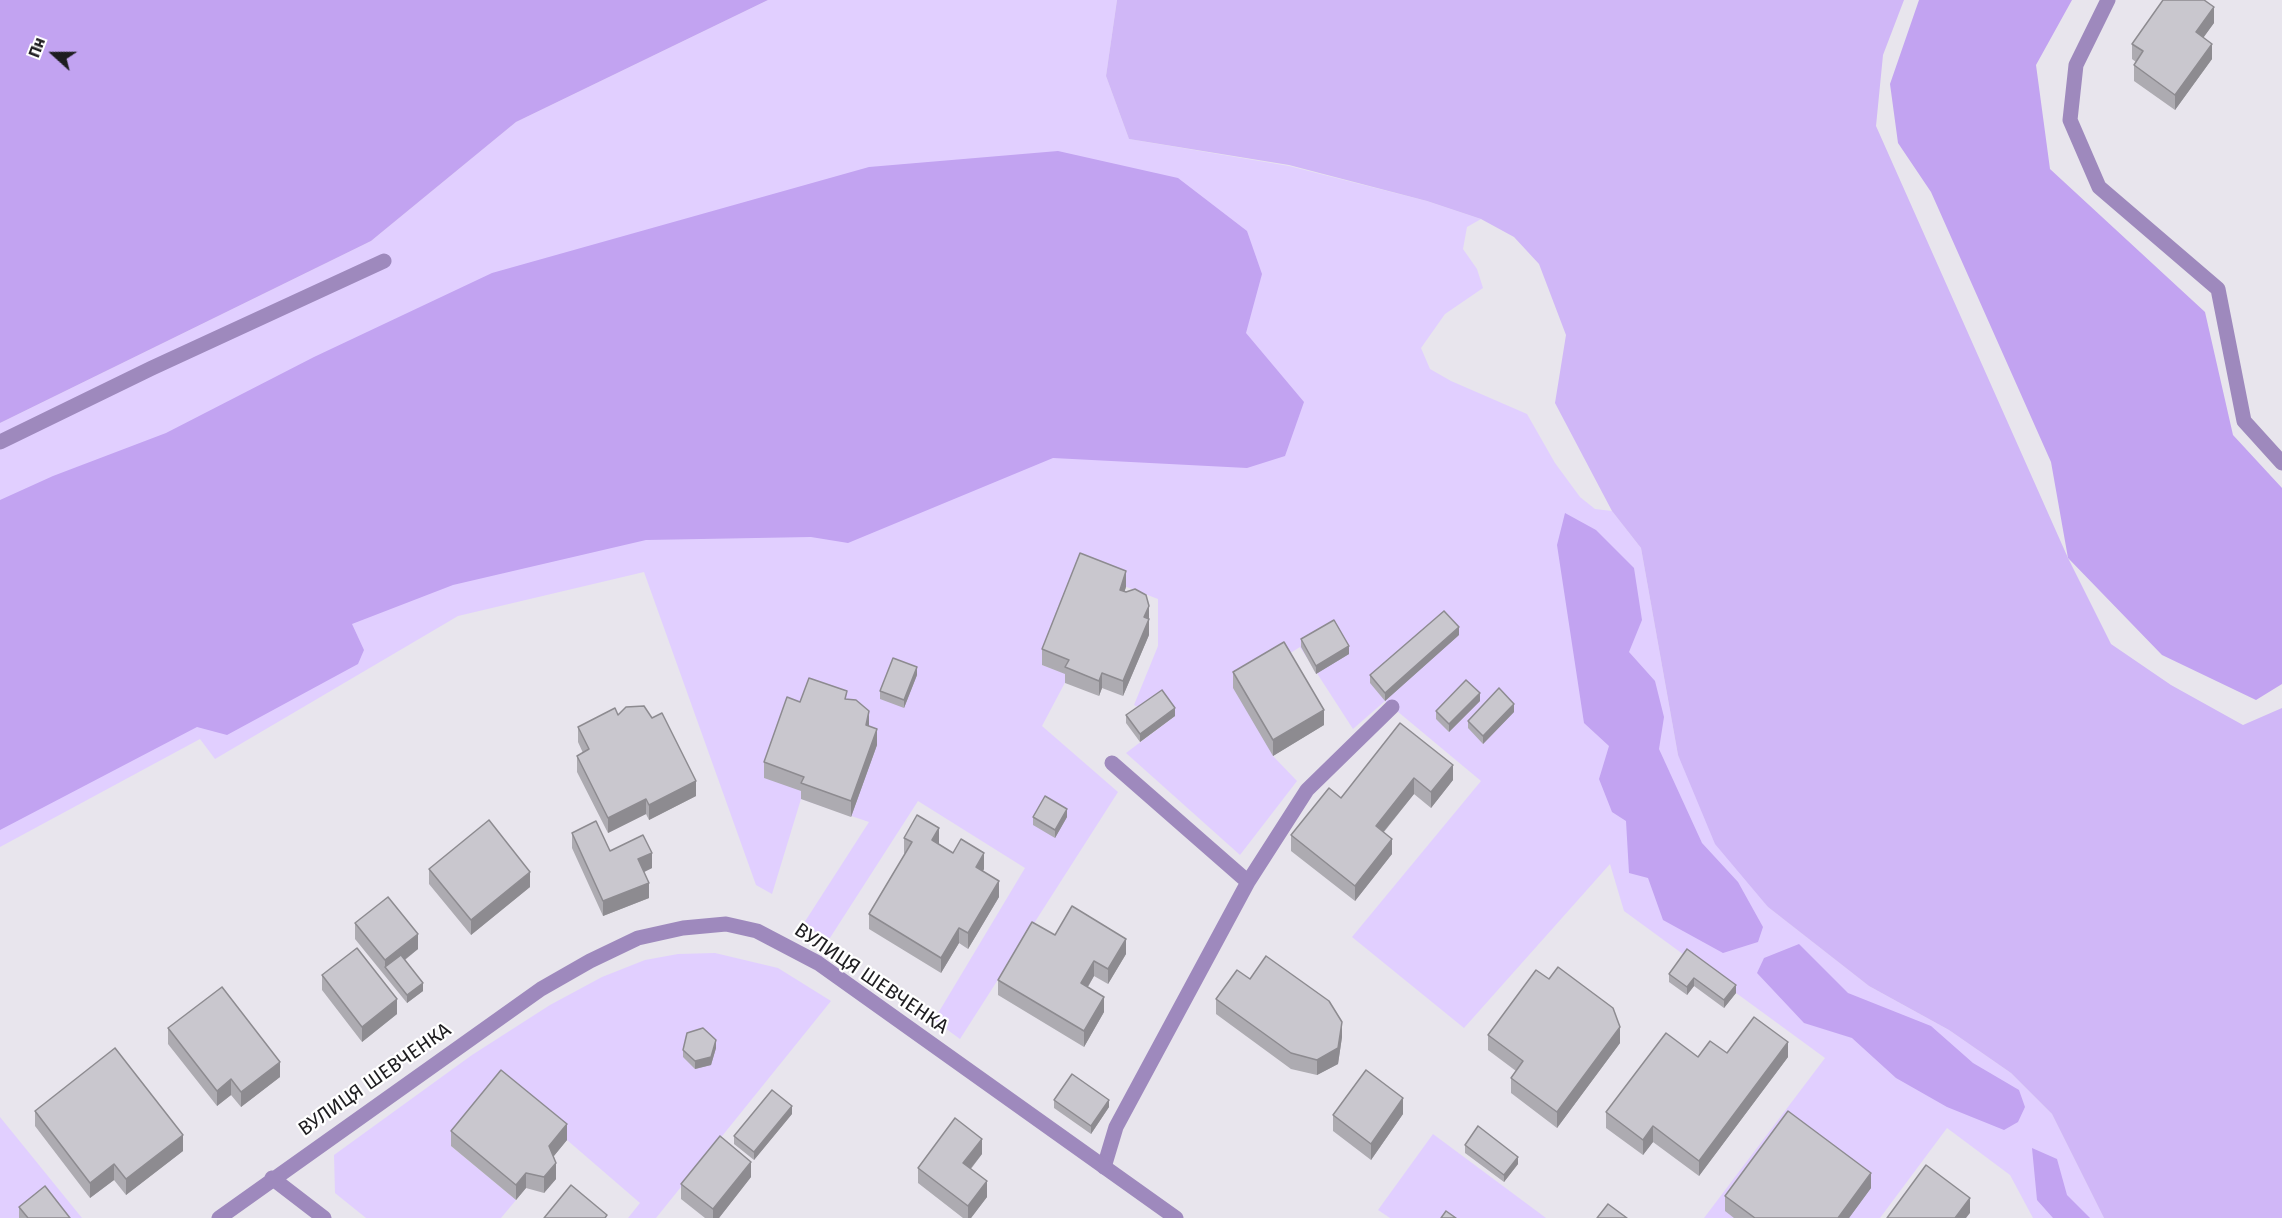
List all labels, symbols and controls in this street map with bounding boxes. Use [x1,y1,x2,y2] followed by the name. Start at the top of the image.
[24,24,84,84] north arrow
[24,35,49,60] text: Пн
[789,919,953,1039] street label: ВУЛИЦЯ ШЕВЧЕНКА
[294,1018,456,1142] street label: ВУЛИЦЯ ШЕВЧЕНКА

